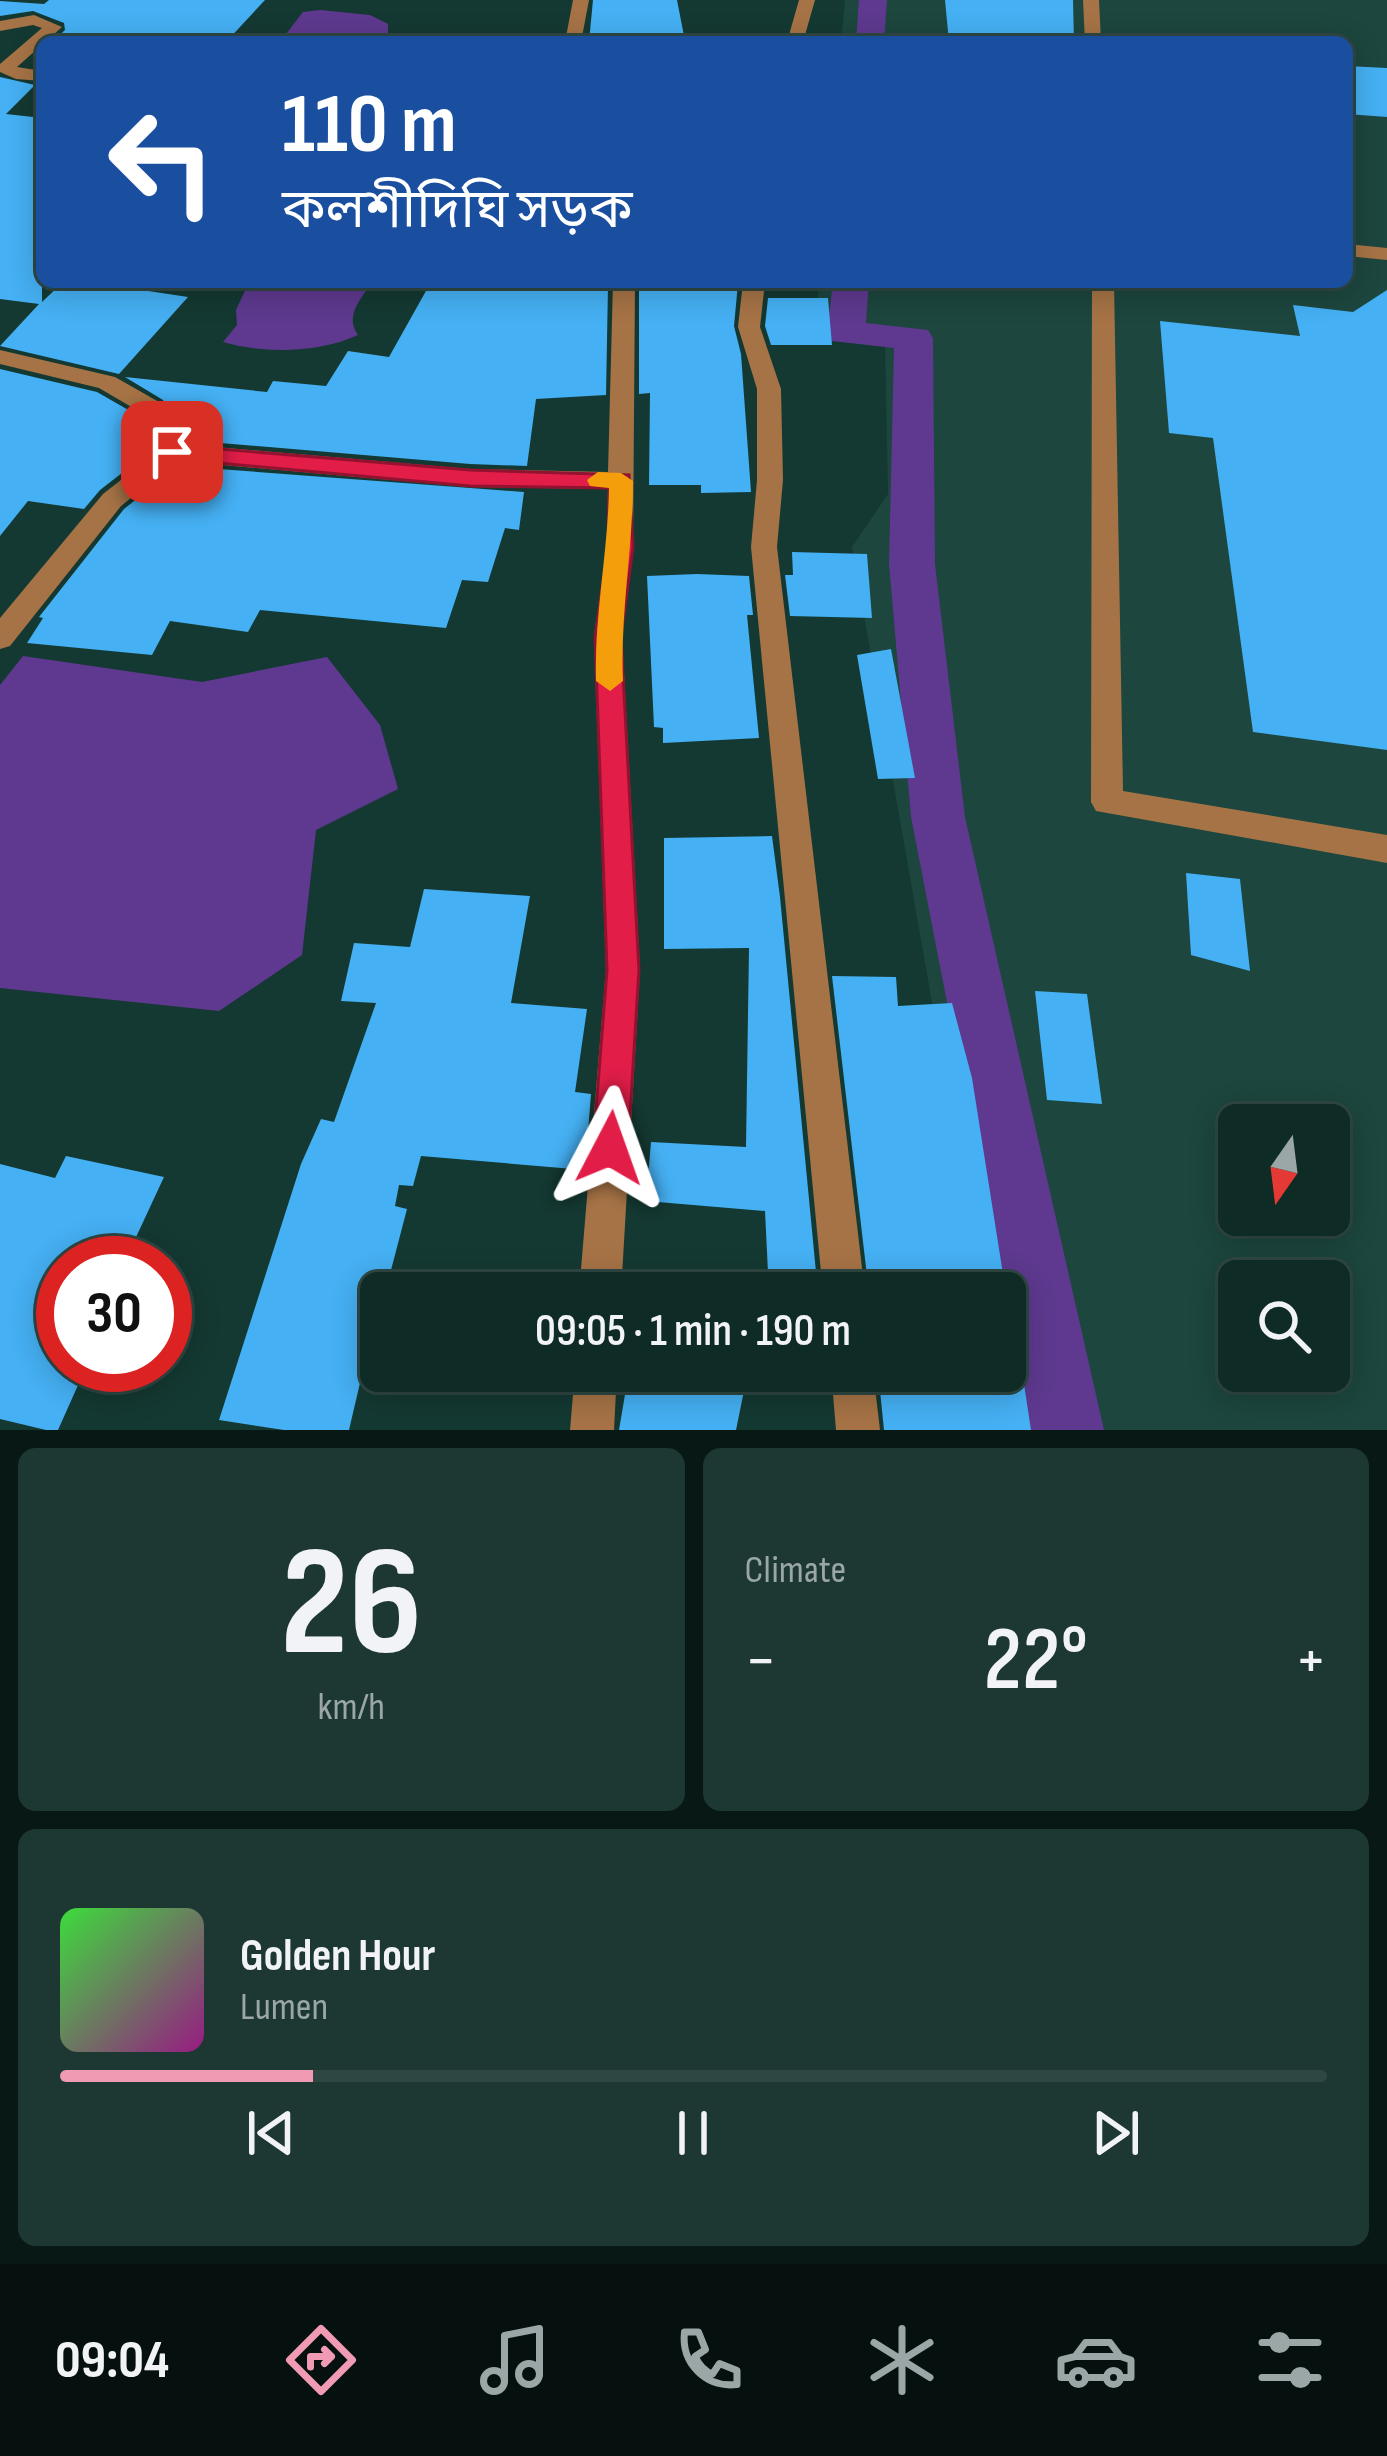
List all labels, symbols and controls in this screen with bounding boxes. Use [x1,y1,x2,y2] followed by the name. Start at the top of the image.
[282,75,457,176] text: 110 m
[84,84,240,240] icon: left
[282,178,633,243] text: কলশীদিঘি সড়ক
[121,401,223,503] pin
[139,419,205,485] icon: arrive
[547,1085,673,1211] position arrow
[1218,1104,1350,1236] north arrow
[1218,1104,1350,1392] map controls
[36,1236,192,1392] speed limit sign: 30
[1218,1260,1350,1392] button: search
[535,1304,851,1359] text: 09:05 · 1 min · 190 m
[280,1512,422,1699] text: 26
[745,1547,846,1594] text: Climate
[983,1607,1088,1715] text: 22°
[745,1622,777,1701] text: −
[1295,1622,1327,1701] text: +
[318,1684,385,1731] text: km/h
[240,1929,435,1984] text: Golden Hour
[240,1984,328,2031] text: Lumen
[238,2100,304,2166] icon: previous
[660,2100,726,2166] icon: pause
[1083,2100,1149,2166] icon: next
[279,2318,363,2402] icon: directions
[473,2318,557,2402] icon: music
[667,2318,751,2402] icon: phone
[860,2318,944,2402] icon: climate
[1054,2318,1138,2402] icon: car
[1248,2318,1332,2402] icon: filters
[55,2328,169,2393] text: 09:04

